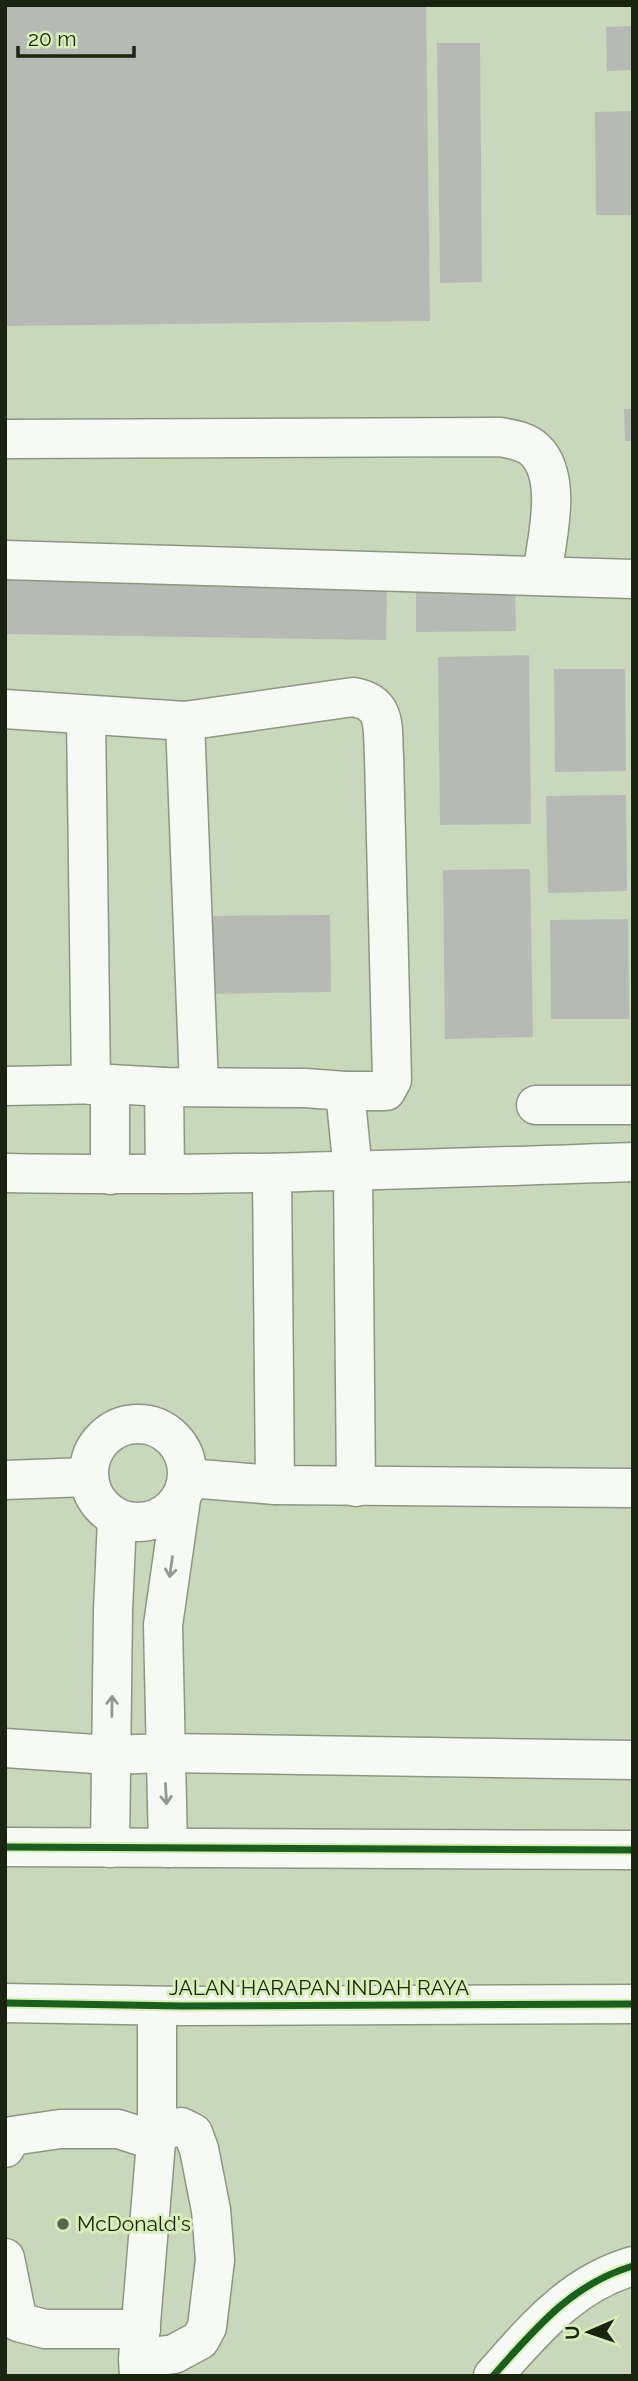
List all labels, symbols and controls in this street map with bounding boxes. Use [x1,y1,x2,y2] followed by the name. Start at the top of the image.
[18,14,133,58] scale bar
[28,26,76,51] text: 20 m
[165,1555,178,1578] one-way arrow
[105,1695,118,1718] one-way arrow
[160,1782,173,1805] one-way arrow
[169,1975,469,2000] street label: JALAN HARAPAN INDAH RAYA
[77,2211,191,2236] place label: McDonald's
[55,2216,71,2232] marker: McDonald's
[554,2297,624,2367] north arrow
[561,2325,583,2340] text: U

